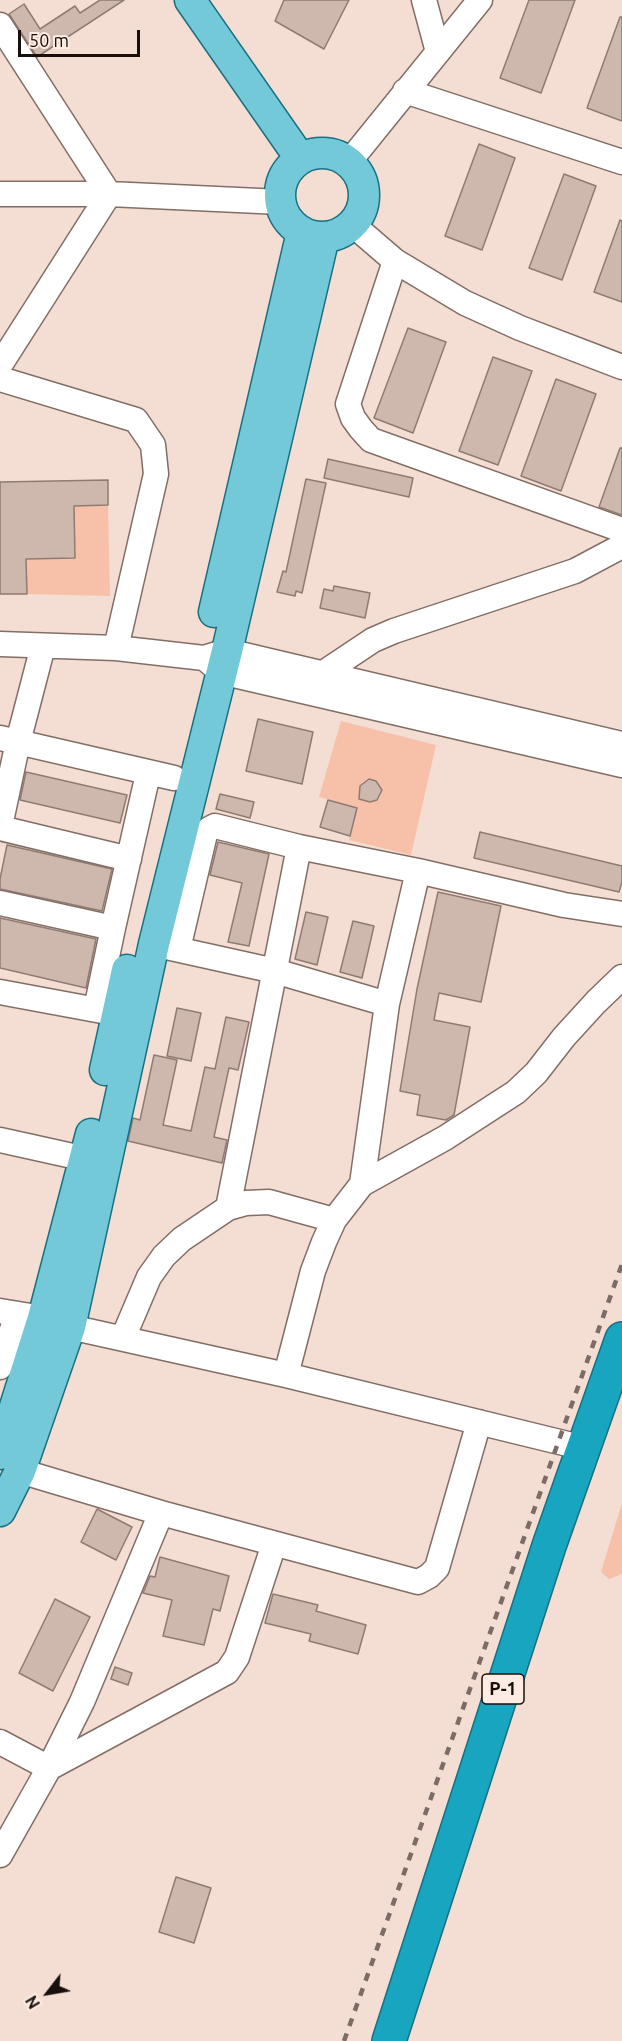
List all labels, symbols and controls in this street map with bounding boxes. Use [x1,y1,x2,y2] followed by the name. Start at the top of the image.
[21,18,142,56] scale bar
[29,30,69,50] text: 50 m
[482,1674,524,1704] road number: P-1
[18,1963,78,2023] north arrow
[22,1993,43,2012] text: N

